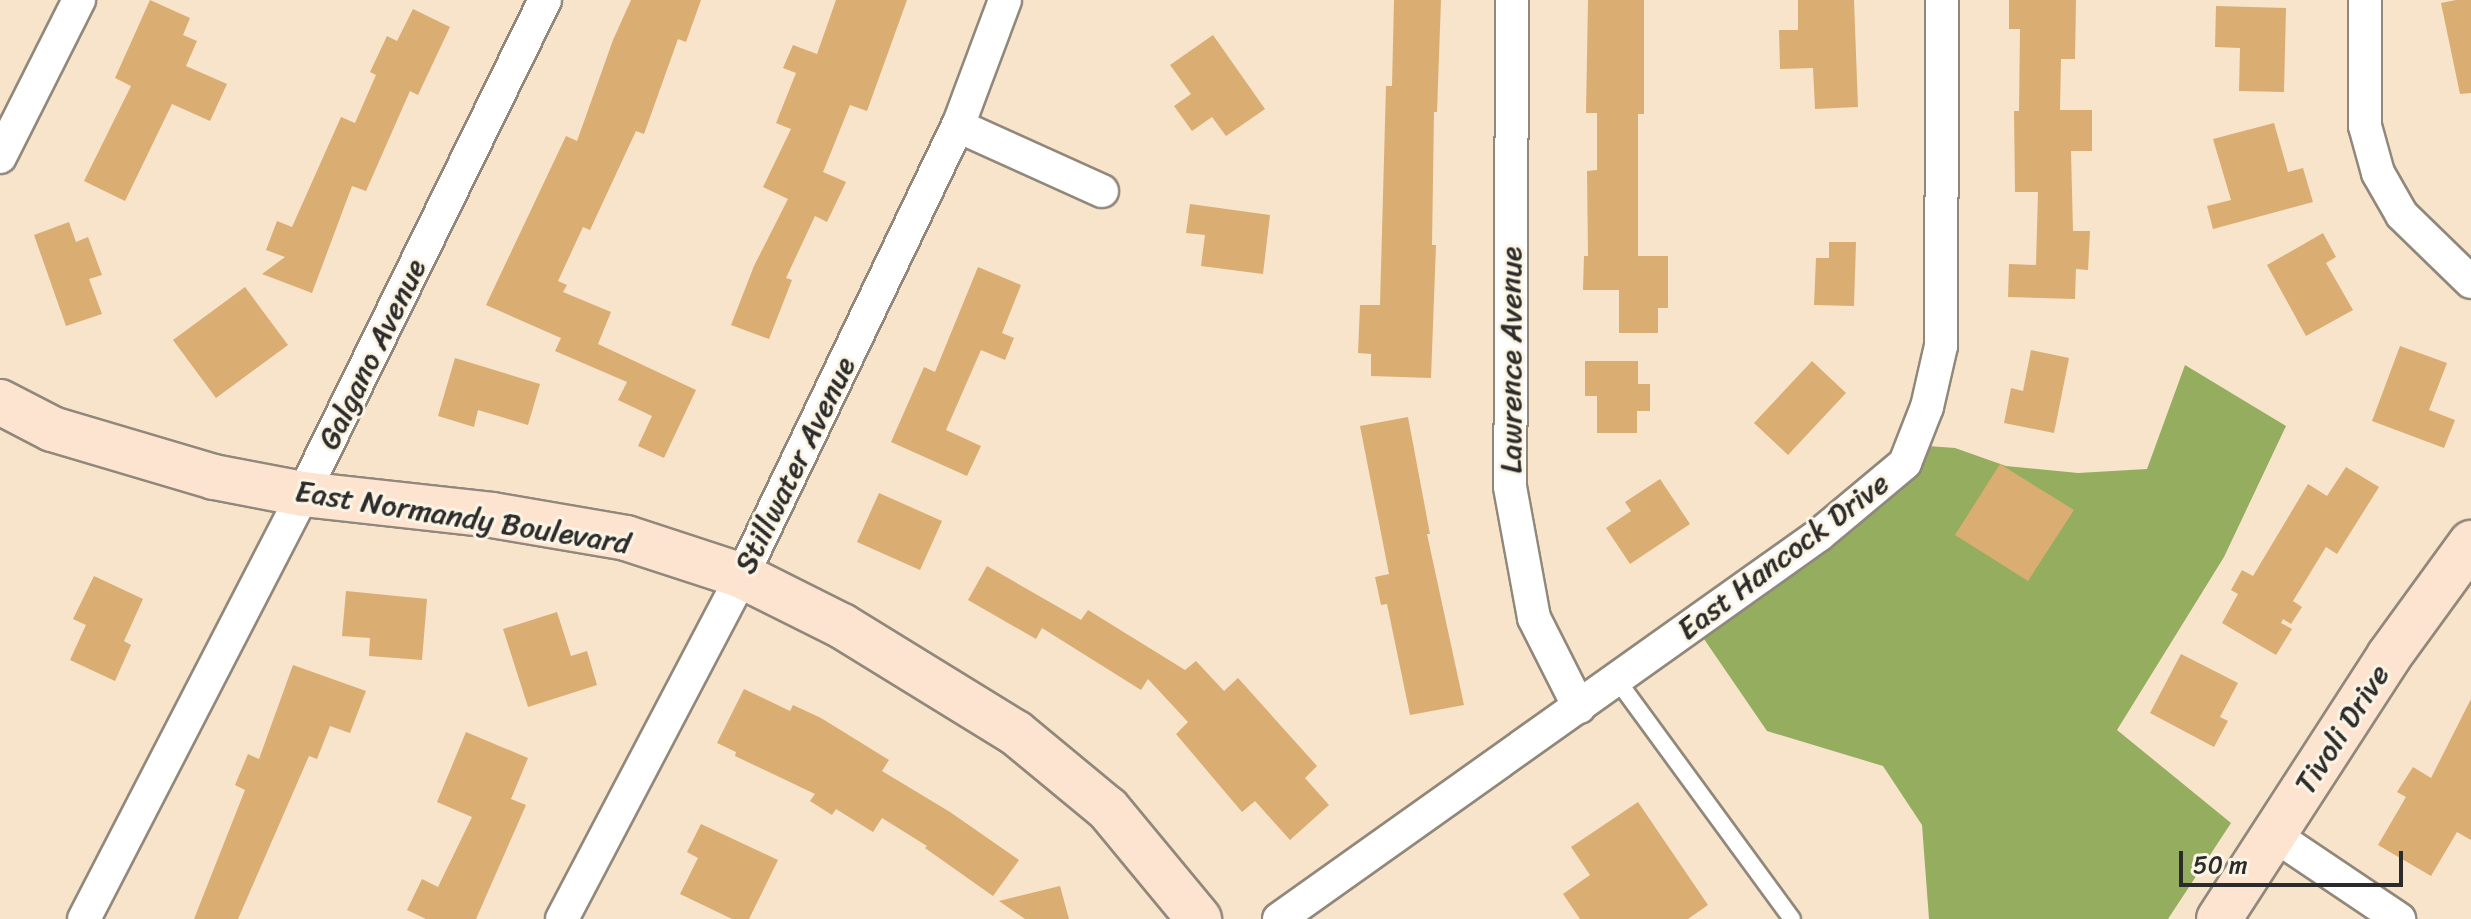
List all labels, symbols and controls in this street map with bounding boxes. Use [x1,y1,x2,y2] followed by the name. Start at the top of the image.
[1493,247,1529,473] street label: Lawrence Avenue
[310,253,434,455] street label: Galgano Avenue
[727,351,863,579] street label: Stillwater Avenue
[1670,465,1896,647] street label: East Hancock Drive
[293,473,633,561] street label: East Normandy Boulevard
[2287,658,2397,800] street label: Tivoli Drive
[2183,835,2407,885] scale bar
[2193,844,2248,886] text: 50 m

